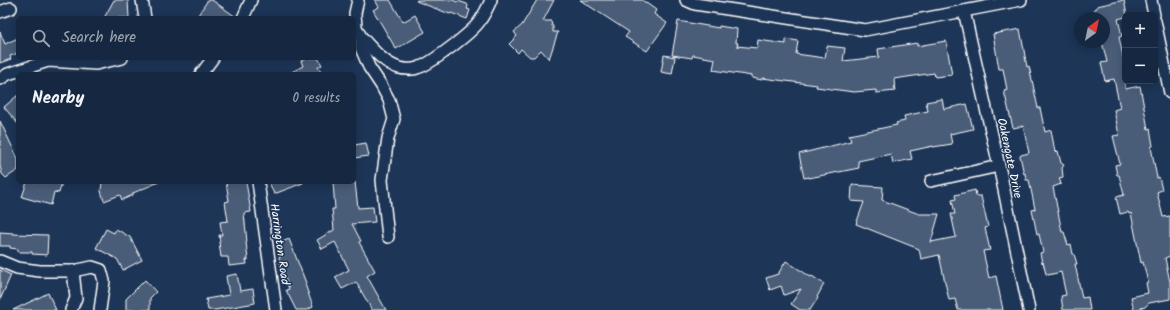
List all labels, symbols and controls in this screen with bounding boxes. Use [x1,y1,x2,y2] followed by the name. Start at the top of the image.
[1074,12,1110,48] north arrow
[1122,12,1158,84] map controls
[1122,12,1158,48] button: +
[16,16,356,60] search box
[62,26,136,50] text: Search here
[30,27,52,49] icon: search
[1122,48,1158,84] button: −
[32,85,84,112] text: Nearby
[293,88,340,109] text: 0 results
[992,116,1027,201] street label: Oakengate Drive
[264,202,295,287] street label: Harrington Road

